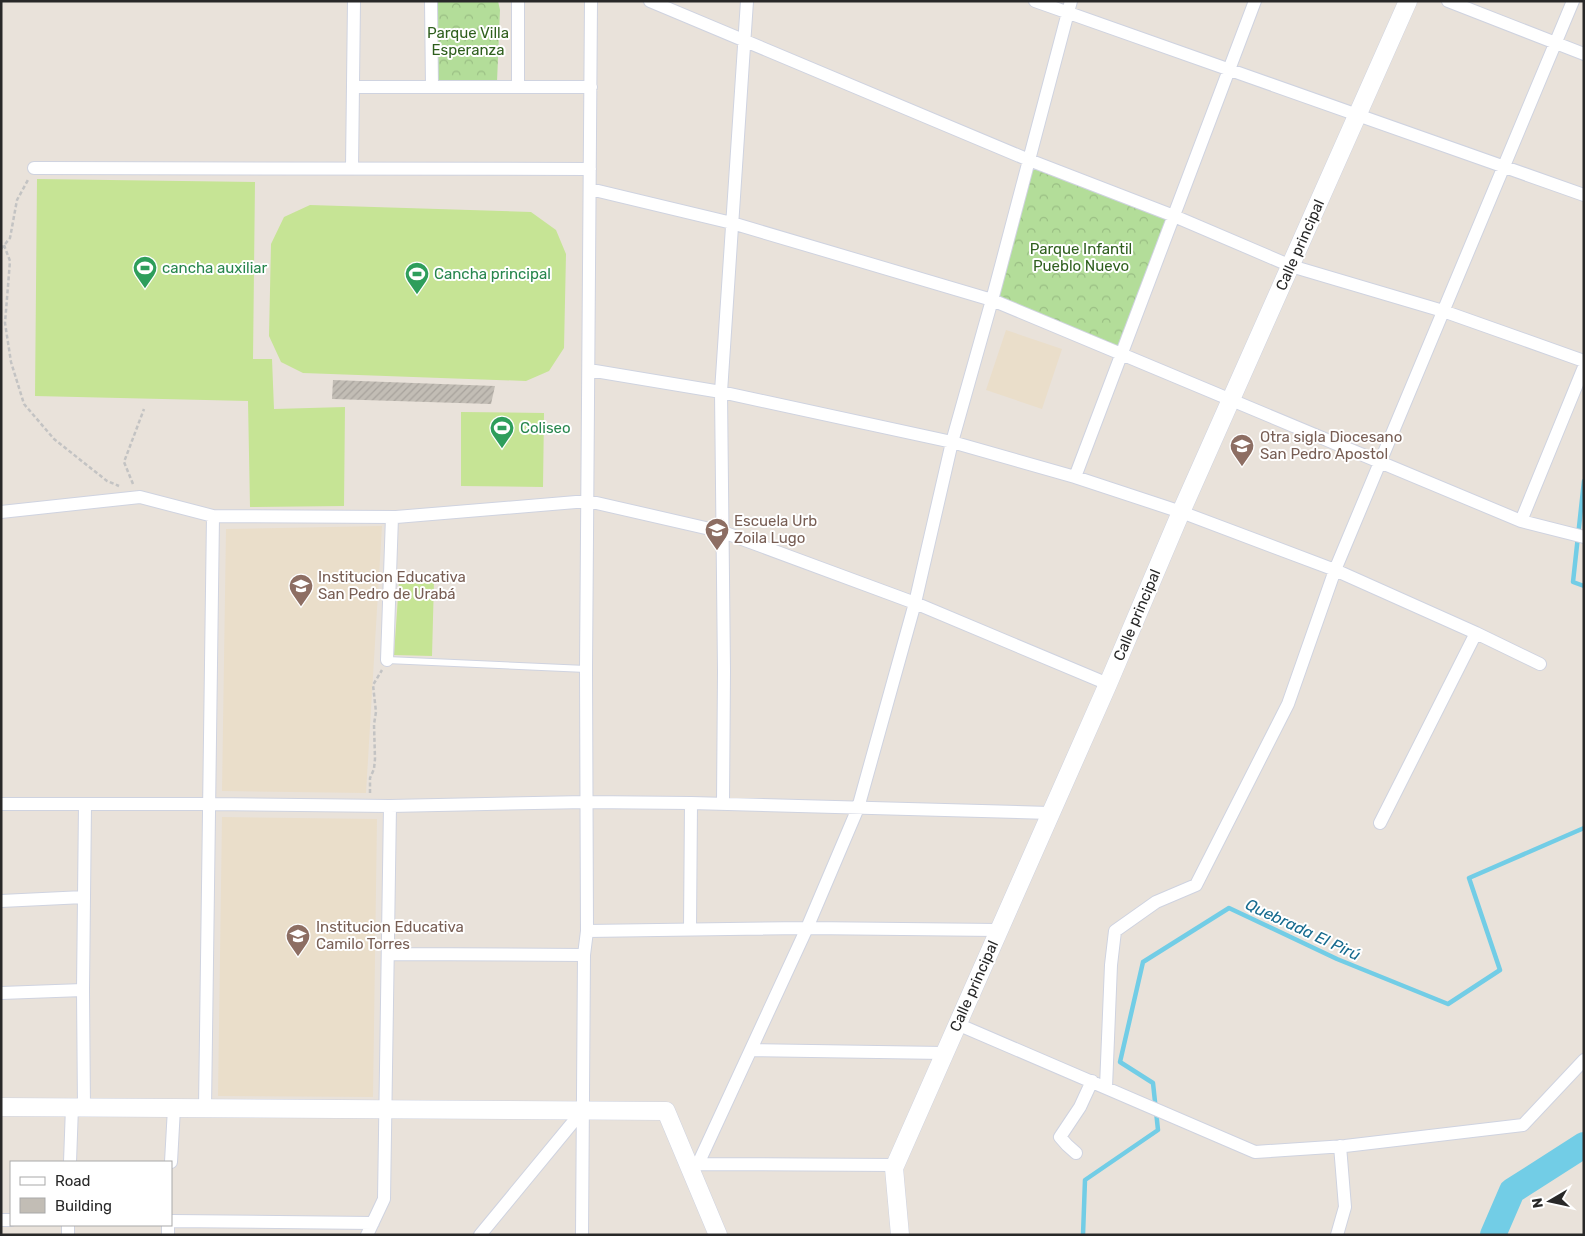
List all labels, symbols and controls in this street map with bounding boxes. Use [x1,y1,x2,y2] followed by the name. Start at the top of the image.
[427,24,509,59] park label: Parque Villa Esperanza
[1272,197,1328,293] street label: Calle principal
[1030,240,1132,275] park label: Parque Infantil Pueblo Nuevo
[132,255,158,289] sports icon: cancha auxiliar
[162,259,268,277] place label: cancha auxiliar
[404,261,430,295] sports icon: Cancha principal
[434,265,551,283] place label: Cancha principal
[489,415,515,449] sports icon: Coliseo
[520,419,571,437] place label: Coliseo
[1260,428,1402,463] place label: Otra sigla Diocesano San Pedro Apostol
[1229,433,1255,467] school or university icon: Otra sigla Diocesano San Pedro Apostol
[734,512,817,547] place label: Escuela Urb Zoila Lugo
[704,517,730,551] school or university icon: Escuela Urb Zoila Lugo
[1110,566,1164,664] street label: Calle principal
[318,568,466,603] place label: Institucion Educativa San Pedro de Urabá
[288,573,314,607] school or university icon: Institucion Educativa San Pedro de Urabá
[1242,894,1364,965] water label: Quebrada El Pirú
[316,918,464,953] place label: Institucion Educativa Camilo Torres
[285,923,311,957] school or university icon: Institucion Educativa Camilo Torres
[946,938,1002,1034] street label: Calle principal
[10,1161,172,1226] legend
[55,1172,91,1190] text: Road
[1525,1176,1575,1226] north arrow
[55,1197,112,1215] text: Building
[1528,1197,1547,1209] text: N

